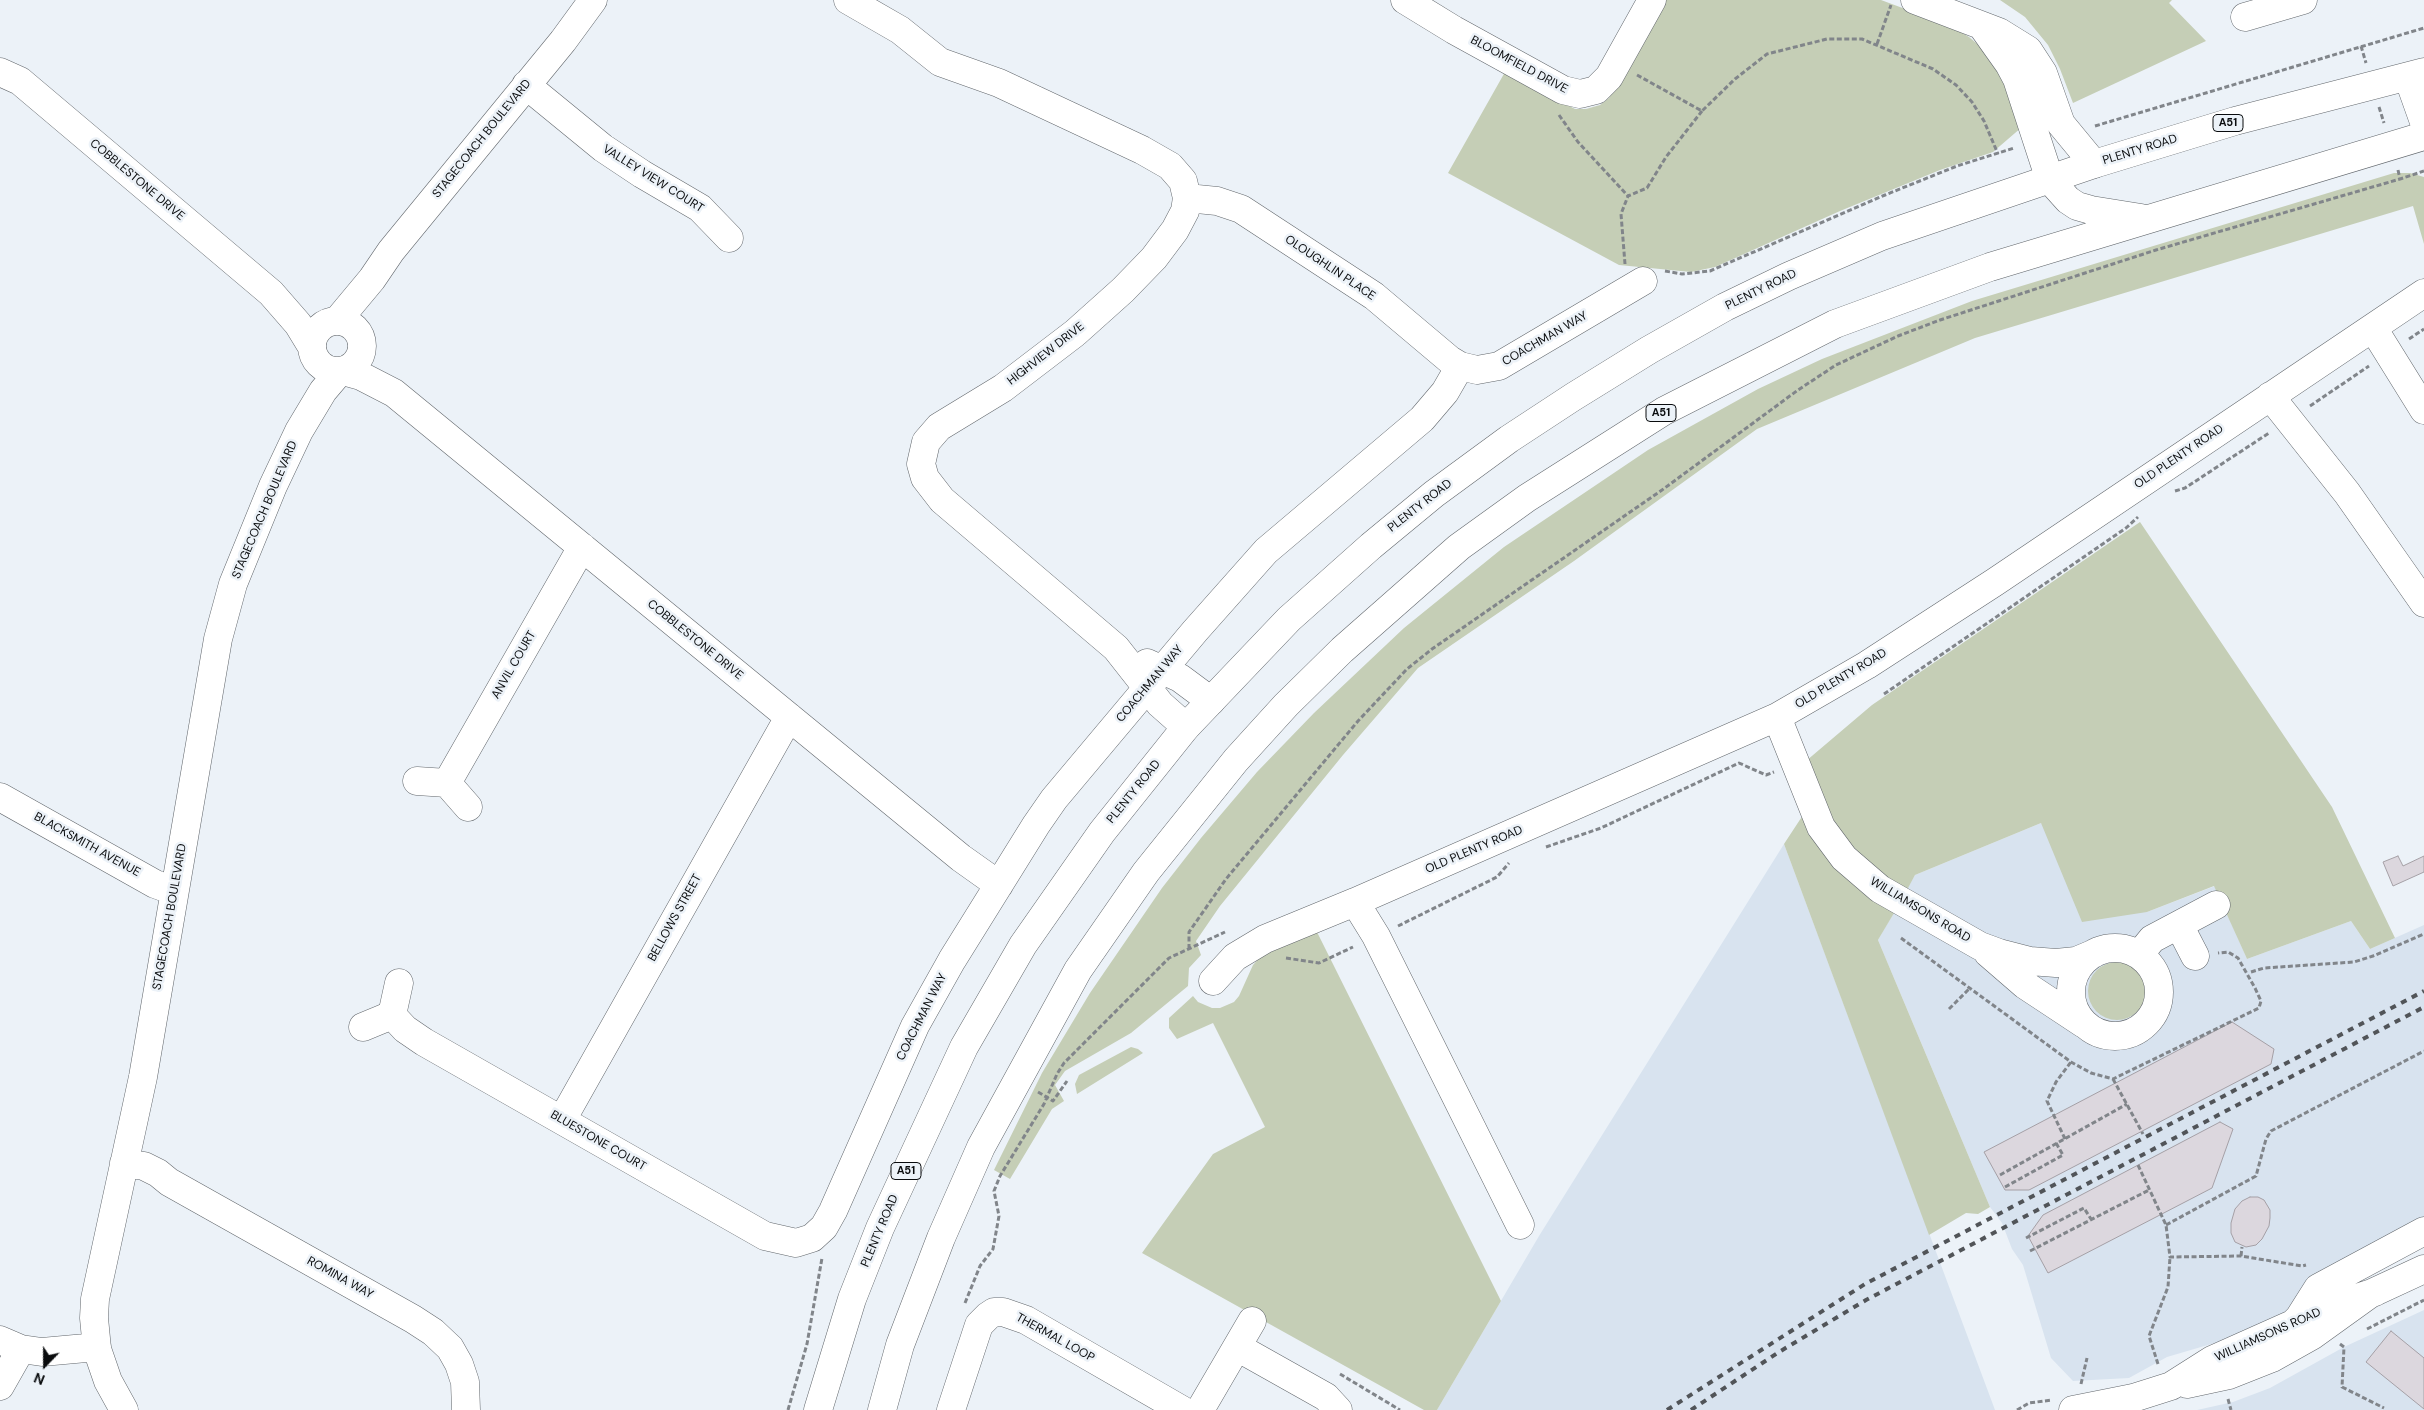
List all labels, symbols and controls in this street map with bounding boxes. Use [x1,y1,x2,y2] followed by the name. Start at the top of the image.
[1468,33,1570,97] street label: BLOOMFIELD DRIVE
[430,77,534,201] street label: STAGECOACH BOULEVARD
[2213,115,2243,132] road number: A51
[2101,132,2179,168] street label: PLENTY ROAD
[87,136,187,224] street label: COBBLESTONE DRIVE
[600,142,706,216] street label: VALLEY VIEW COURT
[1282,232,1378,304] street label: OLOUGHLIN PLACE
[1723,267,1799,313] street label: PLENTY ROAD
[1500,309,1590,369] street label: COACHMAN WAY
[1005,319,1087,389] street label: HIGHVIEW DRIVE
[1646,404,1676,422] road number: A51
[2132,422,2226,492] street label: OLD PLENTY ROAD
[229,439,301,581] street label: STAGECOACH BOULEVARD
[1385,477,1455,535] street label: PLENTY ROAD
[644,597,746,683] street label: COBBLESTONE DRIVE
[489,628,539,702] street label: ANVIL COURT
[1114,643,1186,725] street label: COACHMAN WAY
[1793,646,1889,712] street label: OLD PLENTY ROAD
[1104,757,1164,827] street label: PLENTY ROAD
[31,810,143,880] street label: BLACKSMITH AVENUE
[1423,823,1525,877] street label: OLD PLENTY ROAD
[150,843,190,991] street label: STAGECOACH BOULEVARD
[645,872,705,964] street label: BELLOWS STREET
[1867,874,1973,946] street label: WILLIAMSONS ROAD
[894,971,950,1063] street label: COACHMAN WAY
[548,1108,648,1174] street label: BLUESTONE COURT
[891,1162,921,1180] road number: A51
[858,1193,902,1269] street label: PLENTY ROAD
[304,1254,376,1302] street label: ROMINA WAY
[2213,1305,2323,1365] street label: WILLIAMSONS ROAD
[1013,1311,1097,1365] street label: THERMAL LOOP
[20,1340,70,1390] north arrow
[31,1369,47,1389] text: N

